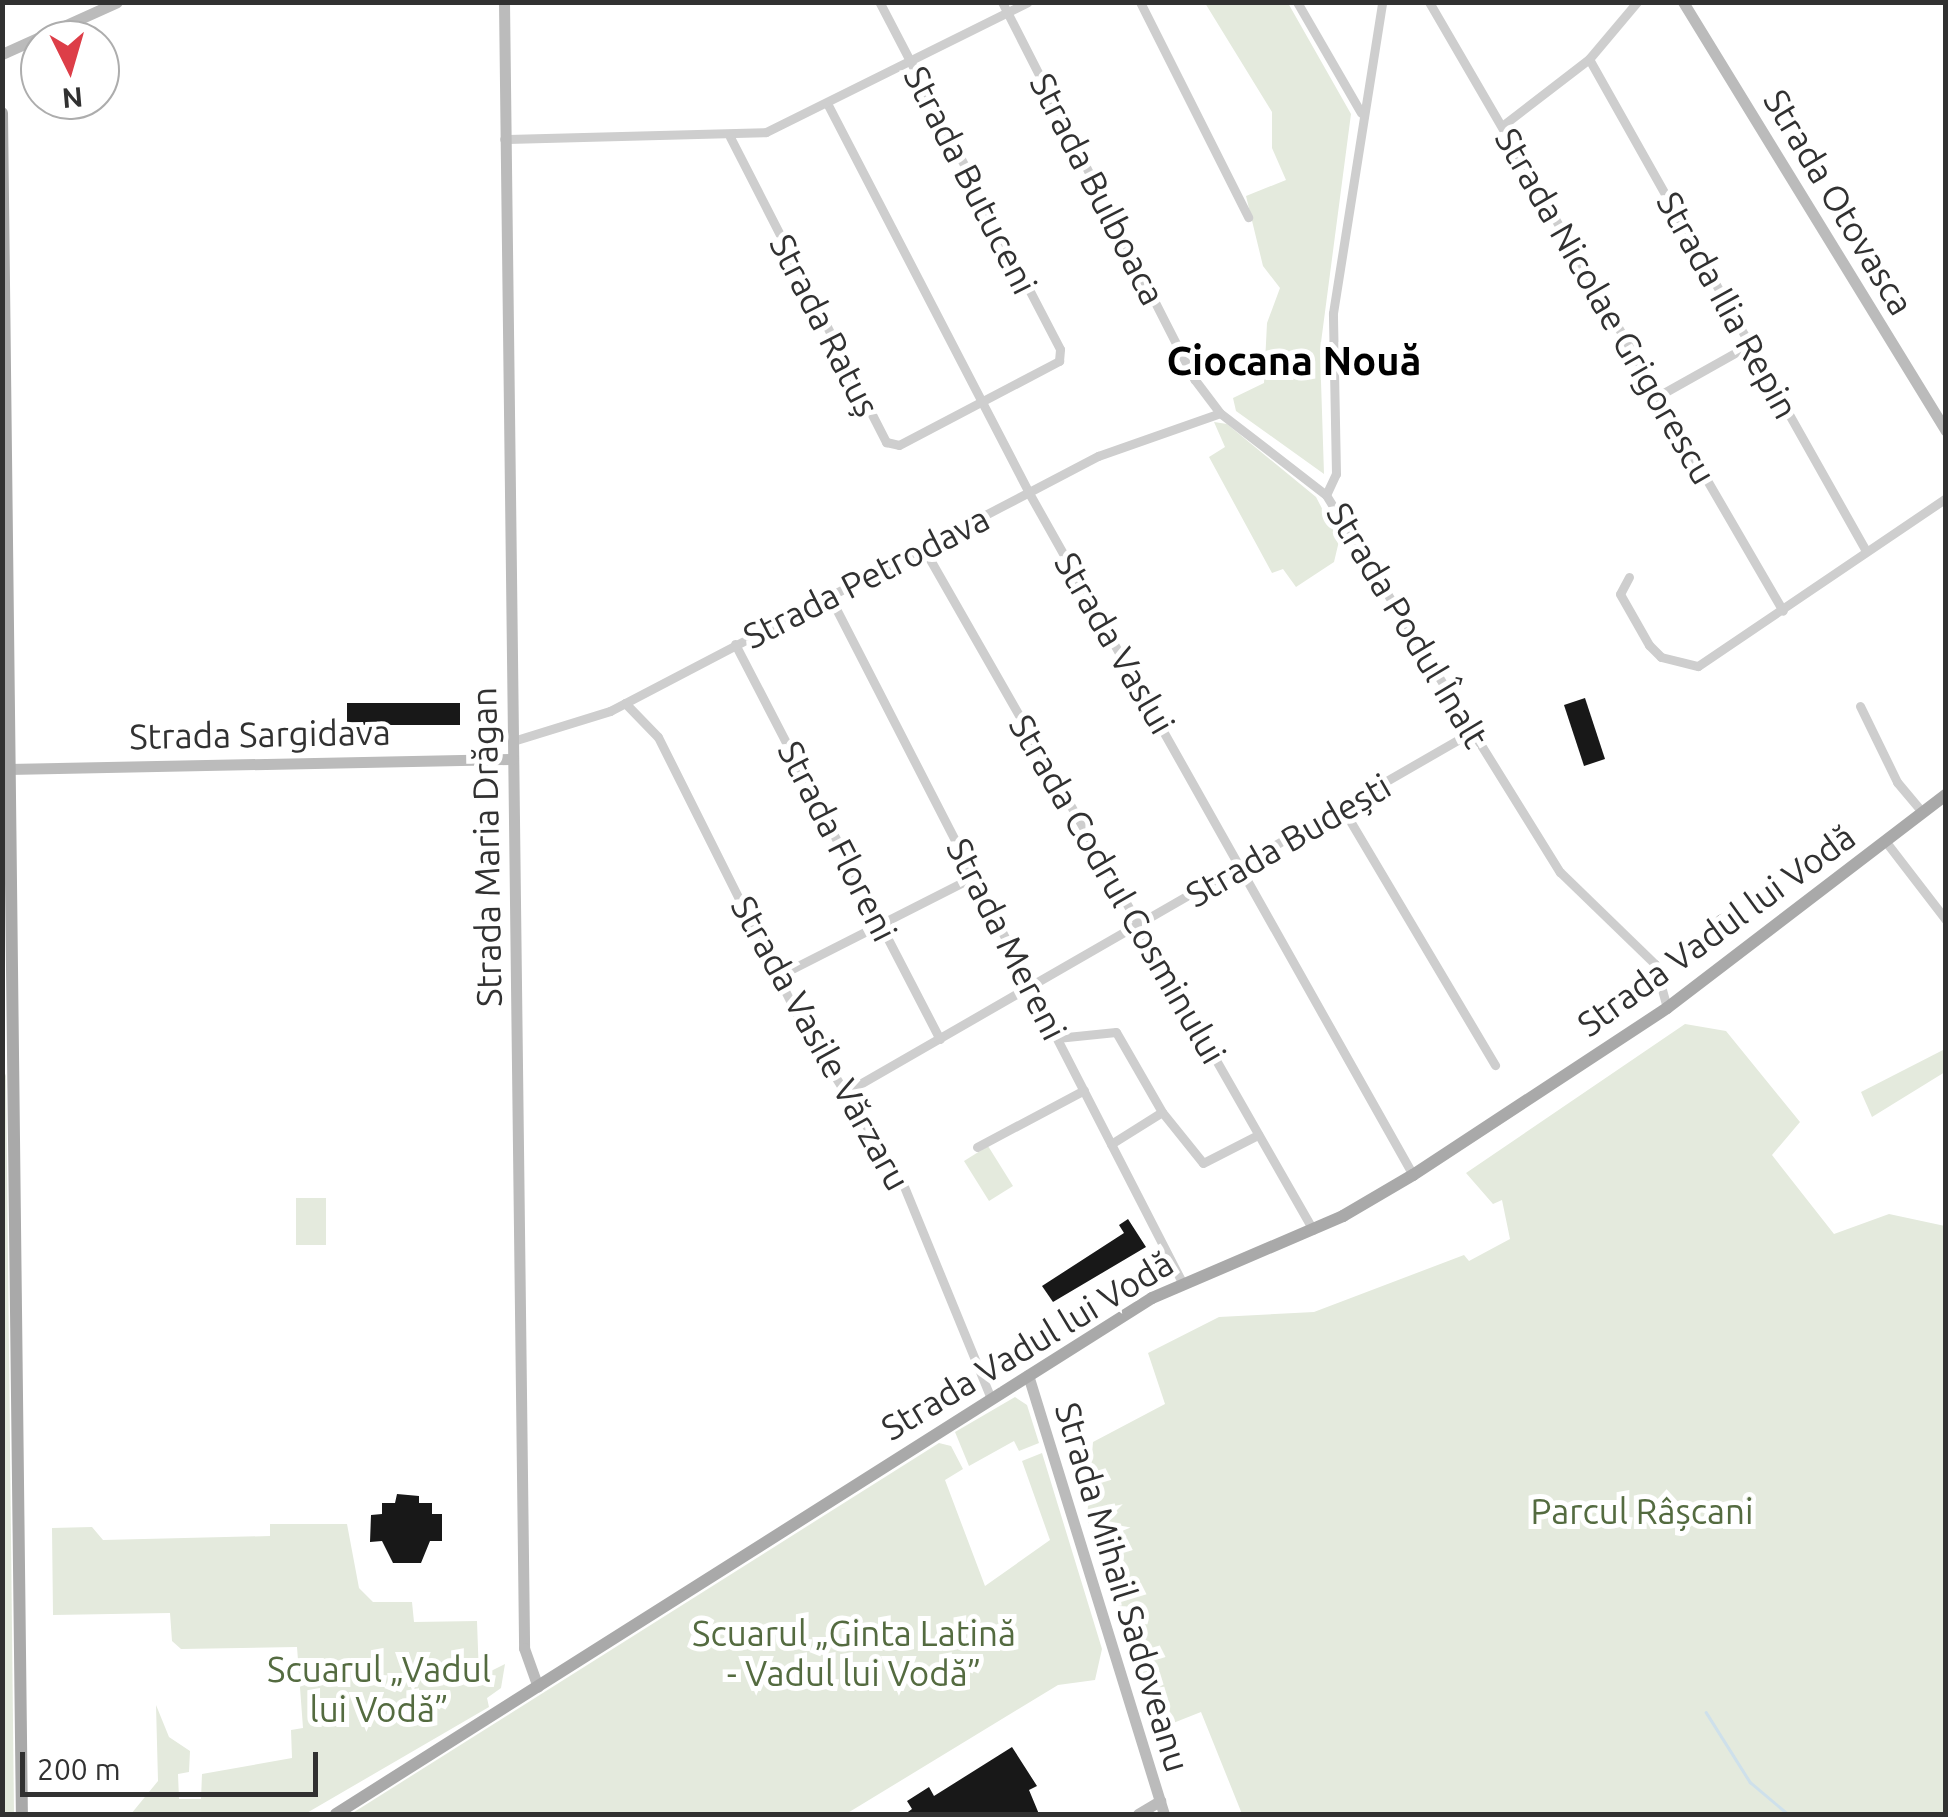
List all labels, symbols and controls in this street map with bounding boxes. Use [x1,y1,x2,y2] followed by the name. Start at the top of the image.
[20,20,120,120] north arrow
[896,59,1046,301] street label: Strada Butuceni
[1022,66,1174,312] street label: Strada Bulboaca
[61,82,84,115] text: N
[1755,82,1923,322] street label: Strada Otovasca
[1487,121,1725,491] street label: Strada Nicolae Grigorescu
[1648,184,1808,426] street label: Strada Ilia Repin
[761,227,889,423] street label: Strada Ratuș
[1167,337,1421,385] district label: Ciocana Nouă
[1318,495,1498,755] street label: Strada Podul Înalt
[736,497,996,657] street label: Strada Petrodava
[1046,545,1184,741] street label: Strada Vaslui
[462,687,510,1007] street label: Strada Maria Drăgan
[1001,707,1235,1071] street label: Strada Codrul Cosminului
[129,711,391,757] street label: Strada Sargidava
[770,734,906,948] street label: Strada Floreni
[1178,765,1398,915] street label: Strada Budești
[1569,815,1863,1045] street label: Strada Vadul lui Vodă
[938,831,1076,1047] street label: Strada Mereni
[723,889,919,1197] street label: Strada Vasile Vărzaru
[874,1241,1180,1449] street label: Strada Vadul lui Vodă
[1047,1397,1199,1777] street label: Strada Mihail Sadoveanu
[1531,1490,1753,1532] park label: Parcul Râșcani
[692,1612,1016,1694] park label: Scuarul „Ginta Latină - Vadul lui Vodă”
[267,1648,491,1730] park label: Scuarul „Vadul lui Vodă”
[25,1732,322,1794] scale bar
[37,1752,121,1786] text: 200 m

